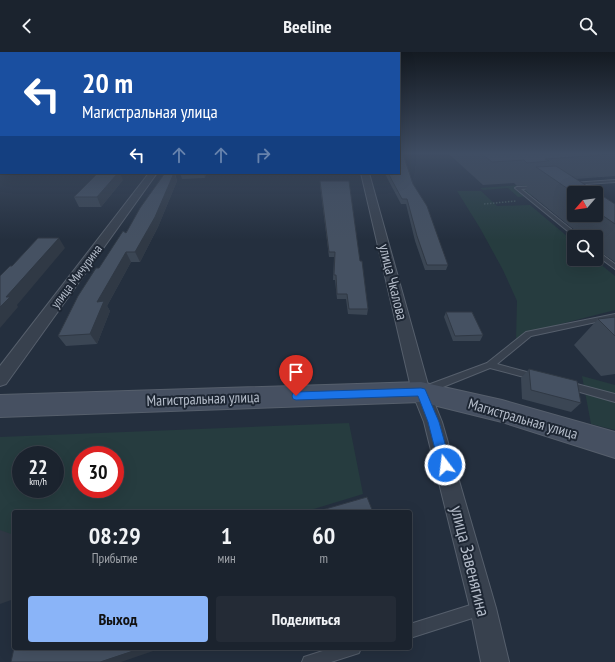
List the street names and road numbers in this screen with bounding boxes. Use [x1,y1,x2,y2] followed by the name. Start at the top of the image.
[47,241,106,312] street label: улица Мичурина
[375,242,412,322] street label: улица Чкалова
[146,387,260,410] street label: Магистральная улица
[466,394,580,443] street label: Магистральная улица
[446,503,495,619] street label: улица Завенягина

